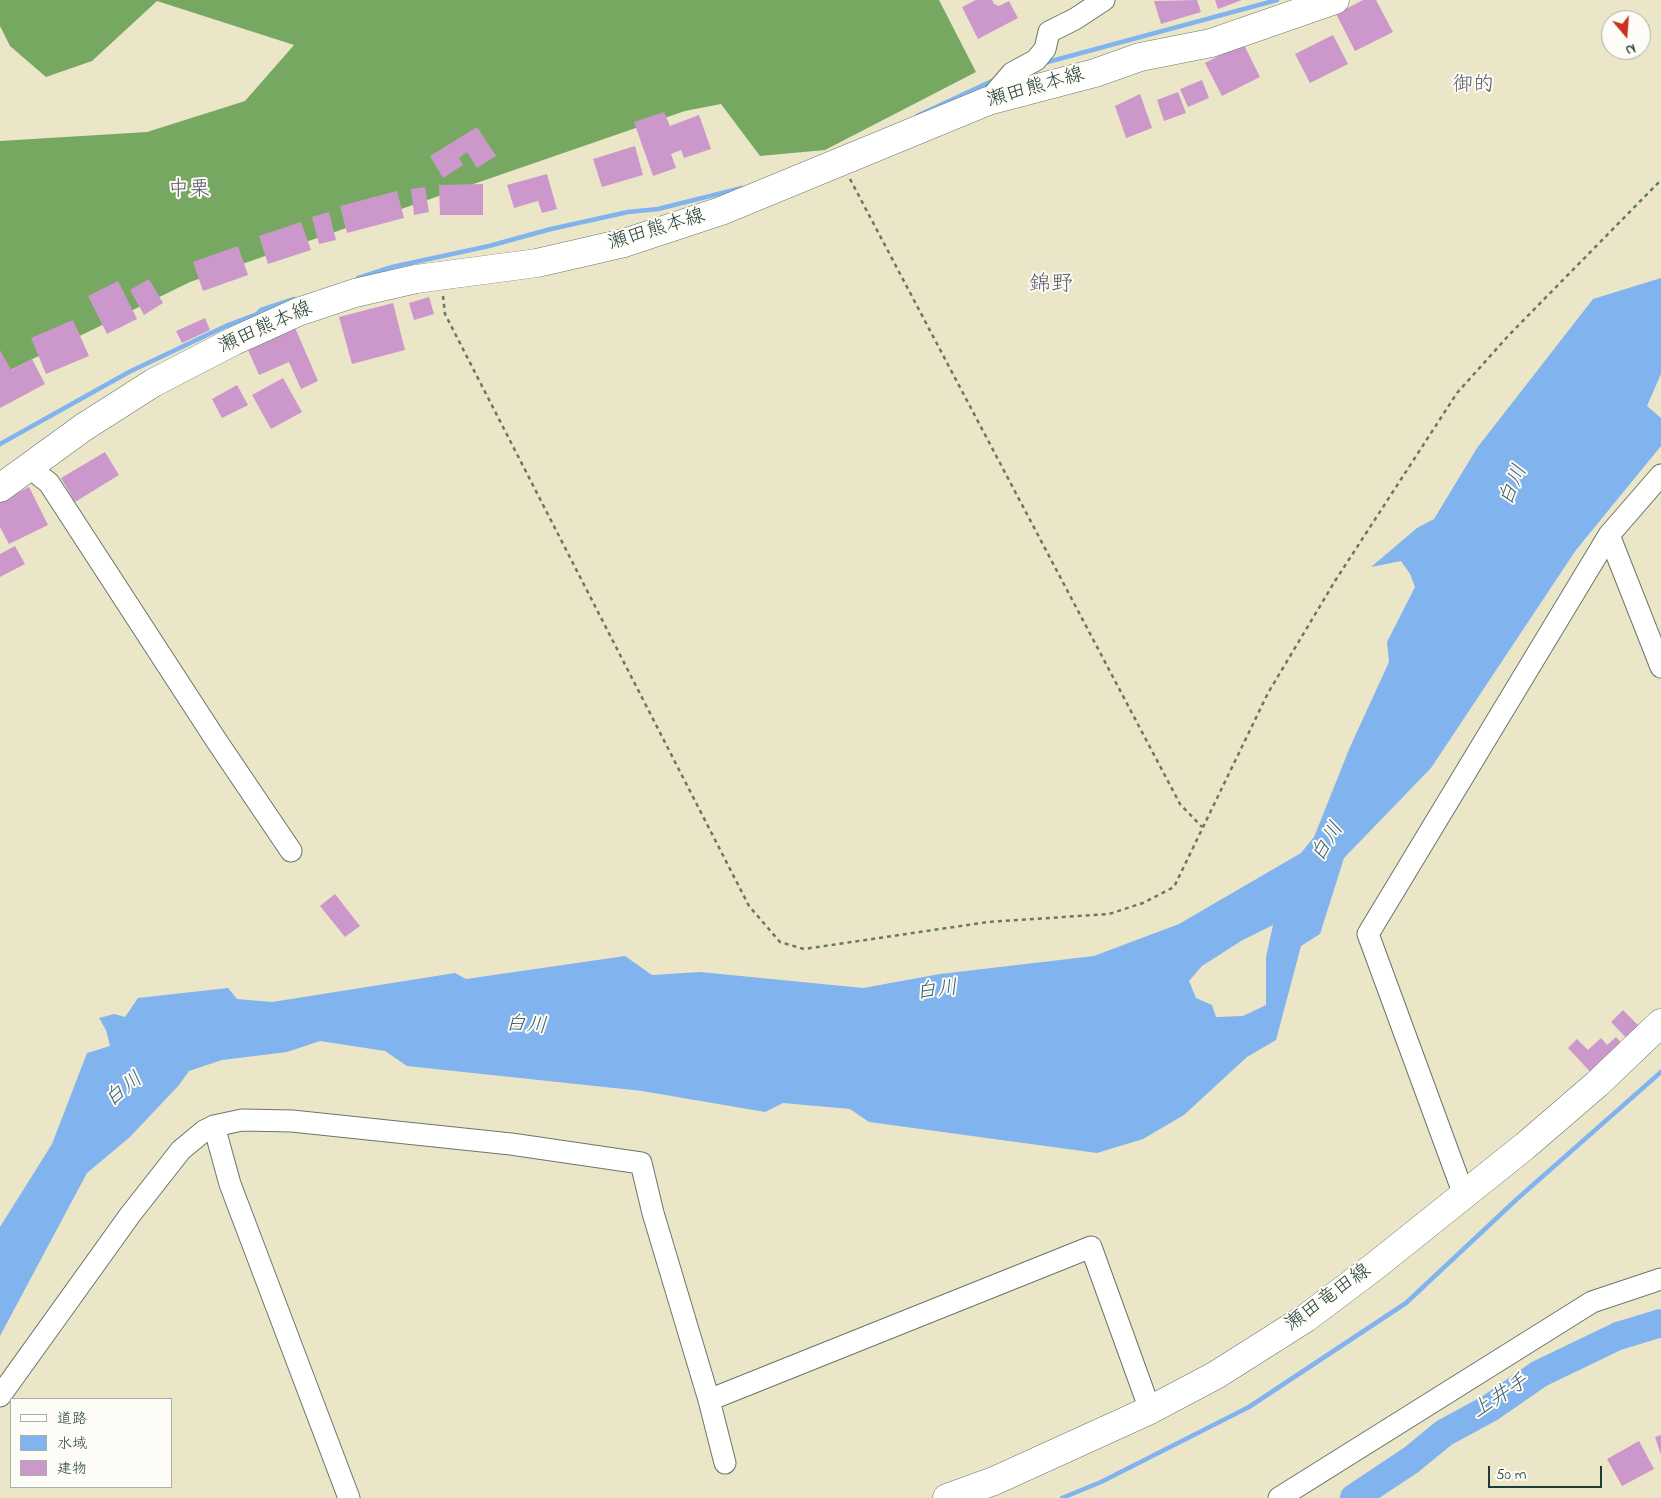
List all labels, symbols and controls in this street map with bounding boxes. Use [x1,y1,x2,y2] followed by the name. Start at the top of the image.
[1601,10,1651,60] north arrow
[1623,37,1638,60] text: N
[985,64,1087,114] street label: 瀬田熊本線
[1452,74,1494,100] district label: 御的
[168,179,210,205] district label: 中栗
[606,205,708,257] street label: 瀬田熊本線
[1029,273,1073,299] district label: 錦野
[215,298,317,360] street label: 瀬田熊本線
[1495,462,1535,510] water label: 白川
[1307,819,1351,867] water label: 白川
[915,977,959,1007] water label: 白川
[504,1013,548,1041] water label: 白川
[101,1068,149,1114] water label: 白川
[1281,1260,1377,1338] street label: 瀬田竜田線
[1468,1370,1534,1426] water label: 上井手
[10,1398,172,1488] legend
[57,1408,87,1430] text: 道路
[57,1433,87,1455] text: 水域
[1491,1456,1605,1488] scale bar
[57,1458,87,1480] text: 建物
[1496,1464,1526,1486] text: 50 m

